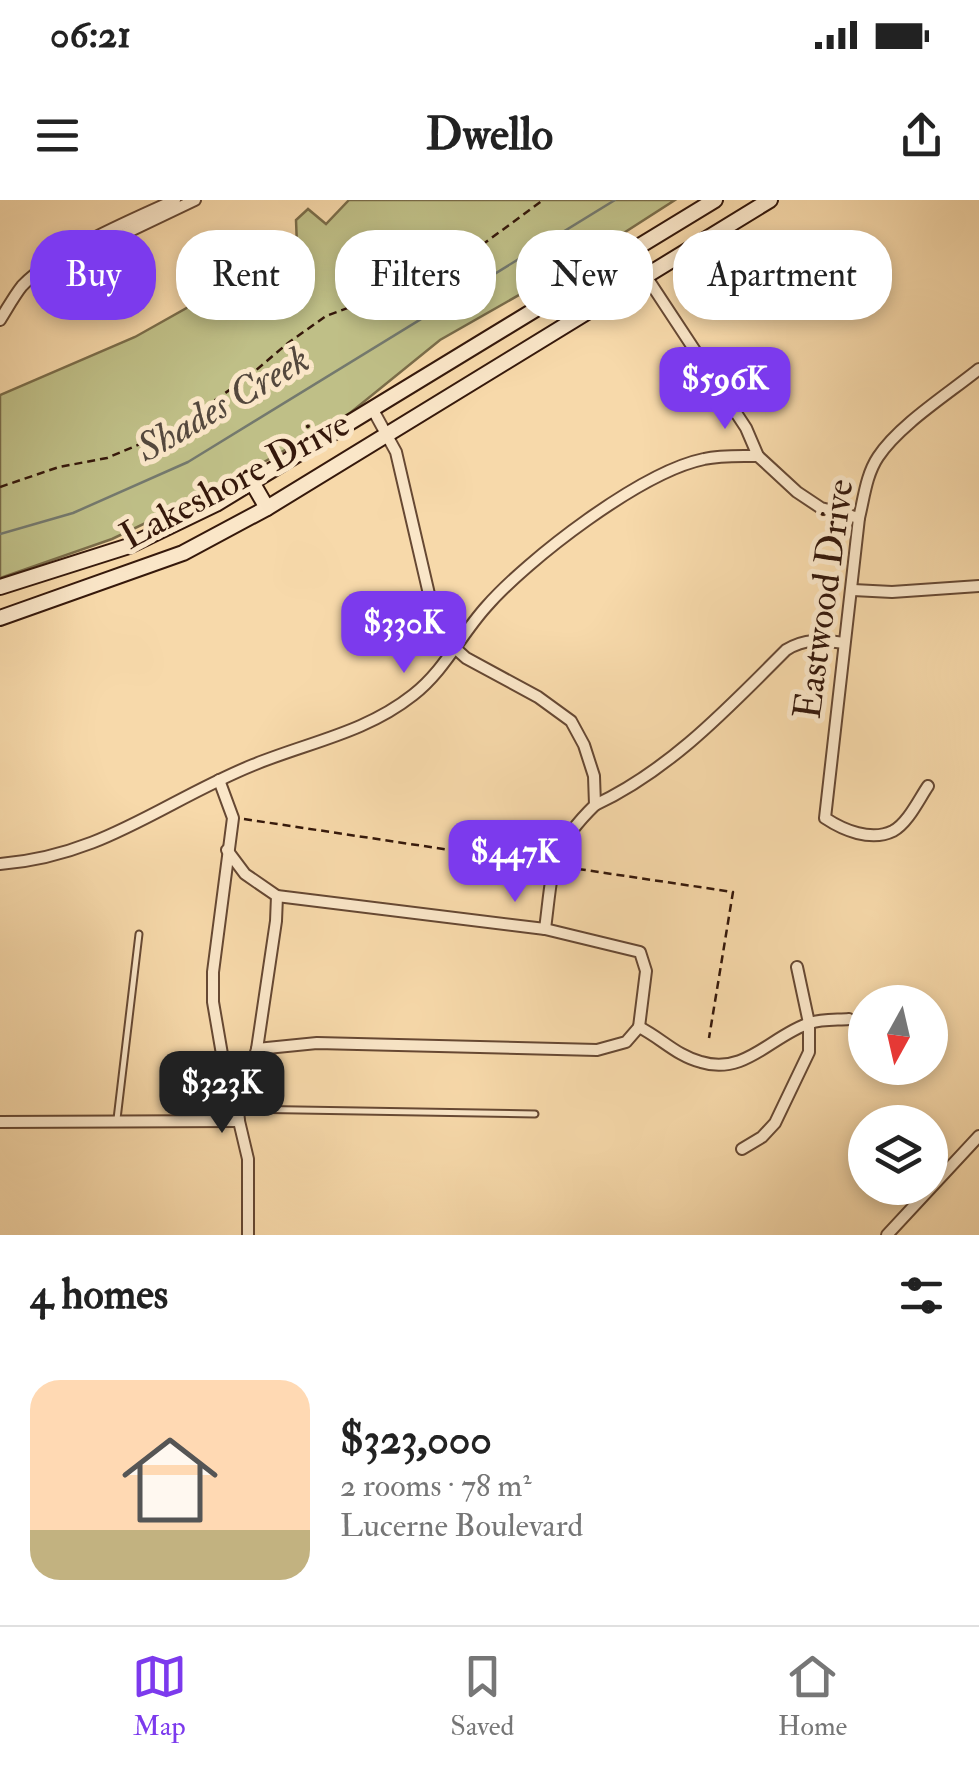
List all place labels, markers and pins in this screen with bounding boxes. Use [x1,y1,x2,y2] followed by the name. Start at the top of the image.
[655,347,795,432] pin: $596K
[334,591,474,676] pin: $330K
[445,820,585,905] pin: $447K
[152,1051,292,1136] pin: $323K

